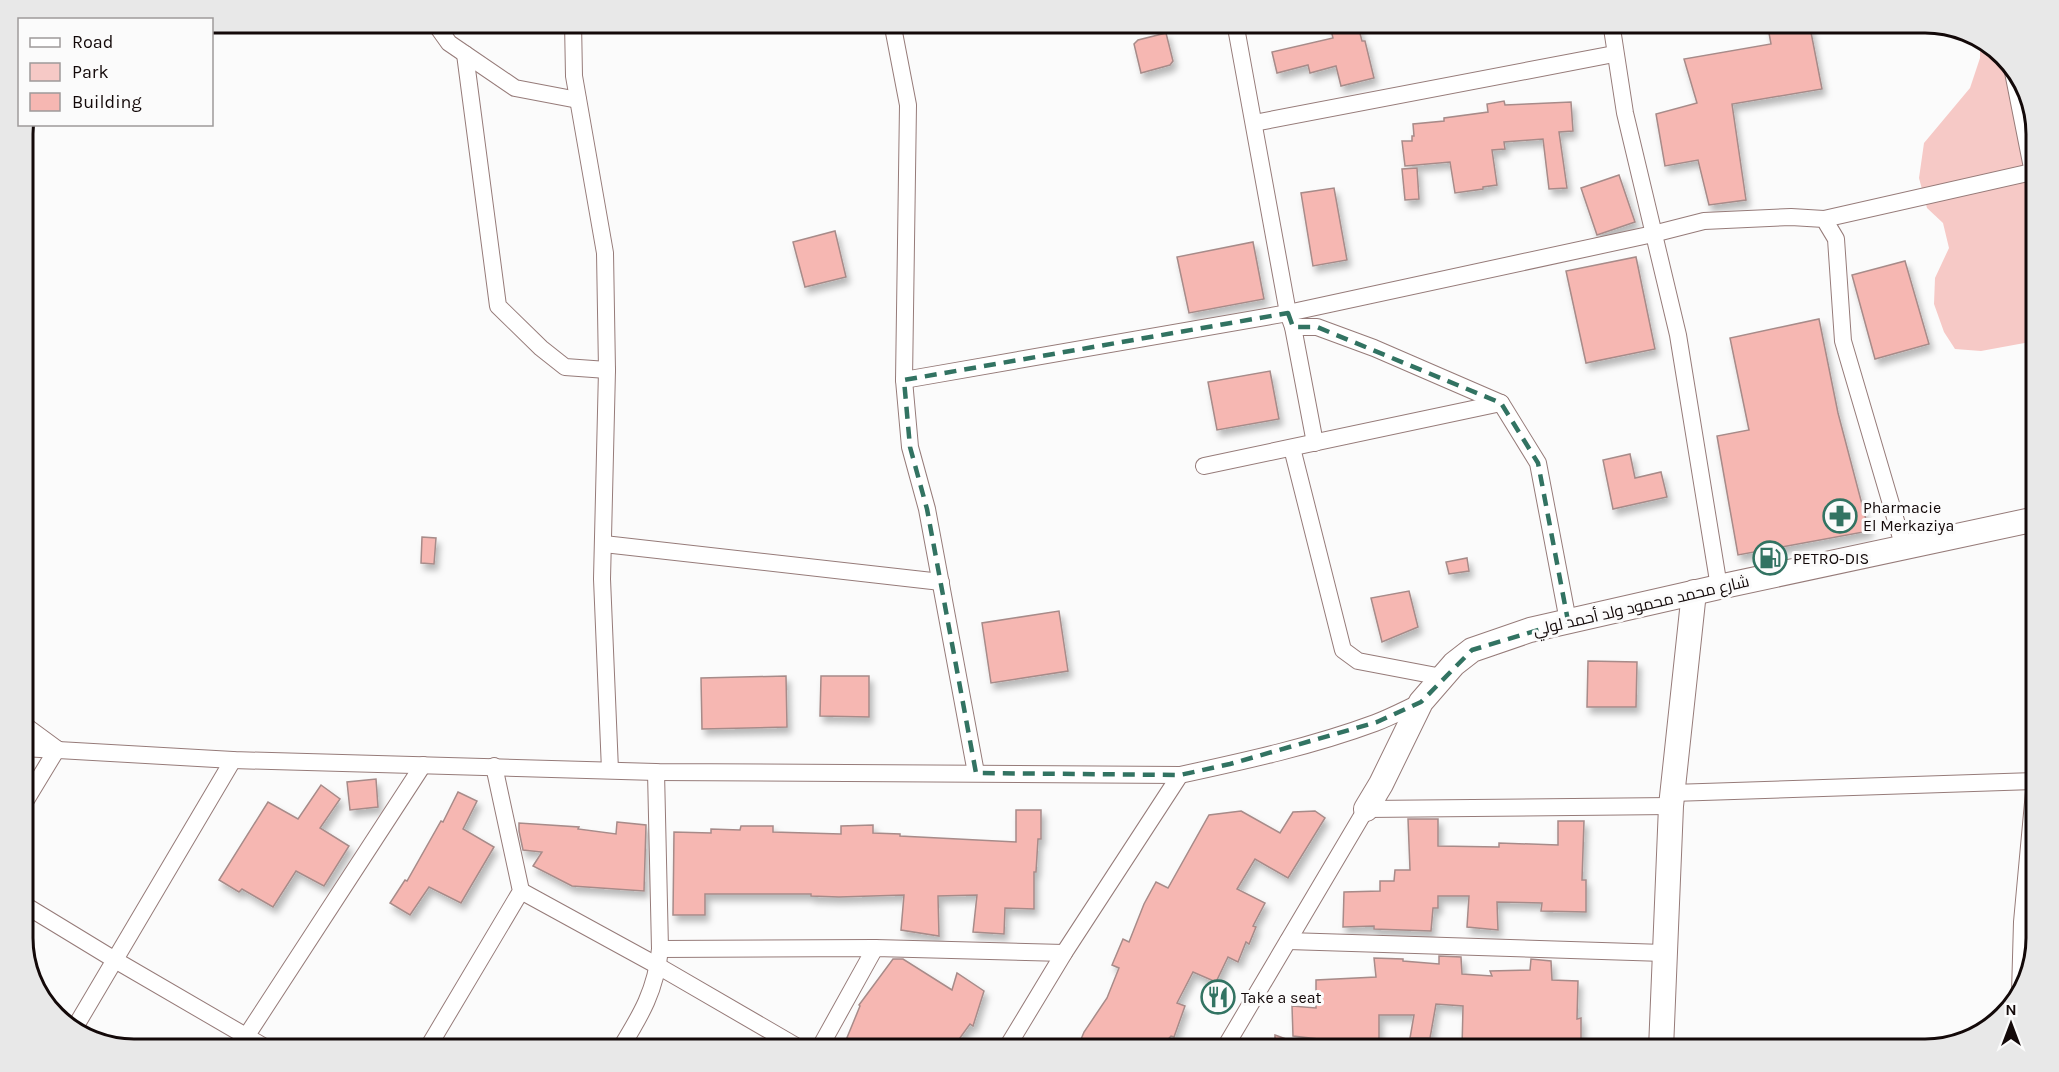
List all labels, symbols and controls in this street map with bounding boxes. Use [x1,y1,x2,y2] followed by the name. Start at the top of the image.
[18,18,213,126] legend
[72,31,113,53] text: Road
[72,61,109,83] text: Park
[72,91,142,113] text: Building
[1822,498,1858,534] pharmacy icon: Pharmacie El Merkaziya
[1863,498,1954,535] place label: Pharmacie El Merkaziya
[1752,540,1788,576] fuel station icon: PETRO-DIS
[1793,549,1869,568] place label: PETRO-DIS
[1531,571,1752,644] street label: شارع محمد محمود ولد أحمد لولي
[1200,979,1236,1015] restaurant icon: Take a seat
[1241,988,1322,1007] place label: Take a seat
[1981,994,2041,1054] north arrow
[2005,1000,2017,1019] text: N

